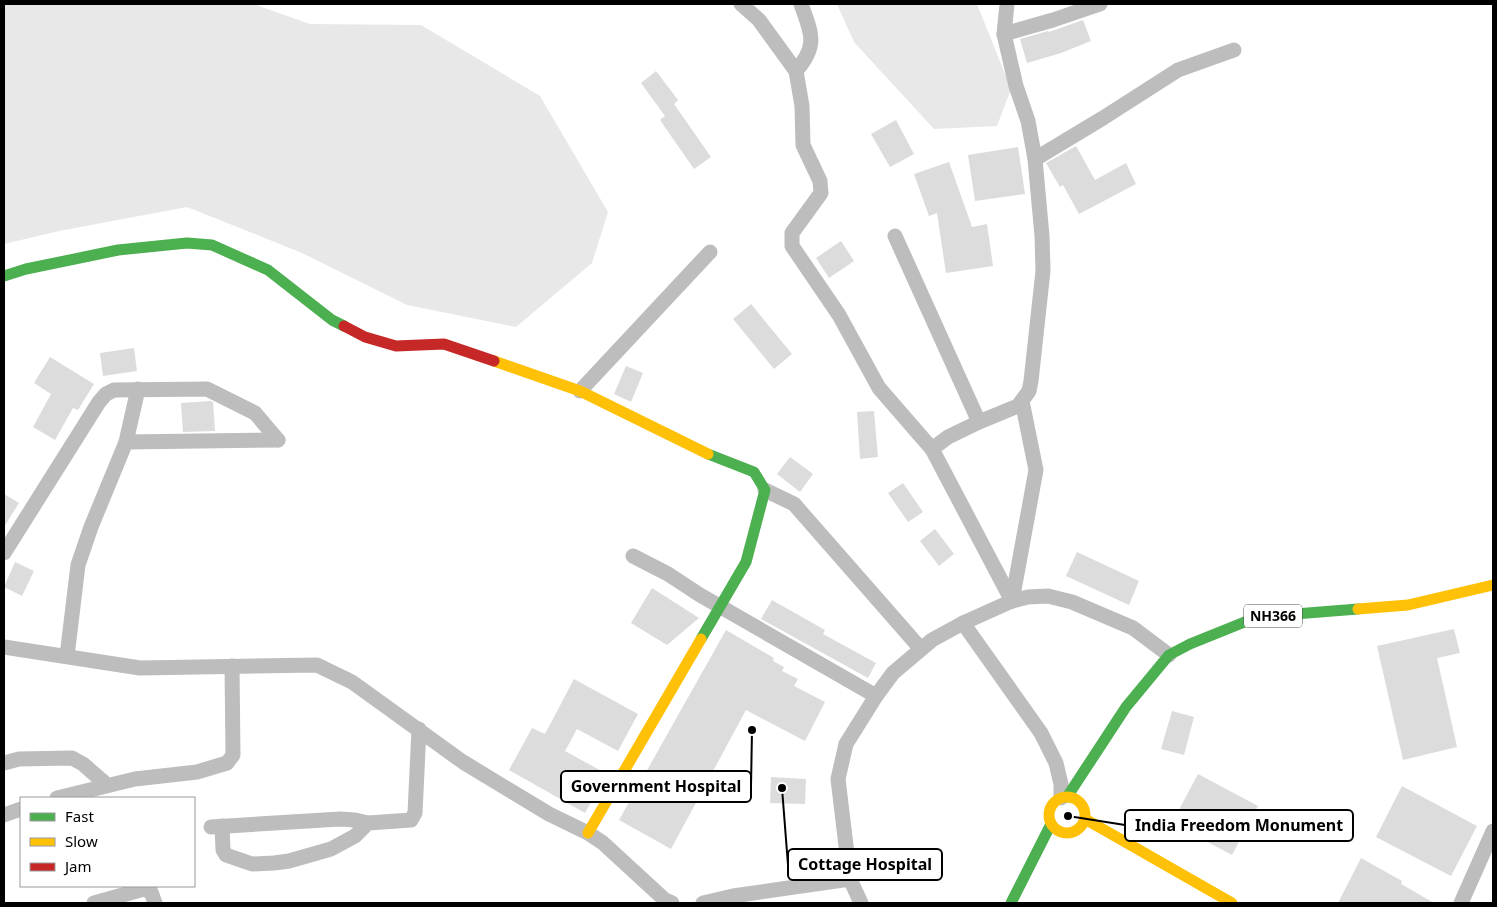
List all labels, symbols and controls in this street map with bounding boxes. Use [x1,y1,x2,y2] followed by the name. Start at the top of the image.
[1244,604,1302,628] road number: NH366
[561,771,751,802] callout: Government Hospital
[571,775,741,797] text: Government Hospital
[20,797,195,887] legend
[65,806,94,826] text: Fast
[1125,810,1353,841] callout: India Freedom Monument
[1135,814,1343,836] text: India Freedom Monument
[65,831,98,851] text: Slow
[788,849,942,880] callout: Cottage Hospital
[798,853,932,875] text: Cottage Hospital
[63,856,92,876] text: Jam

